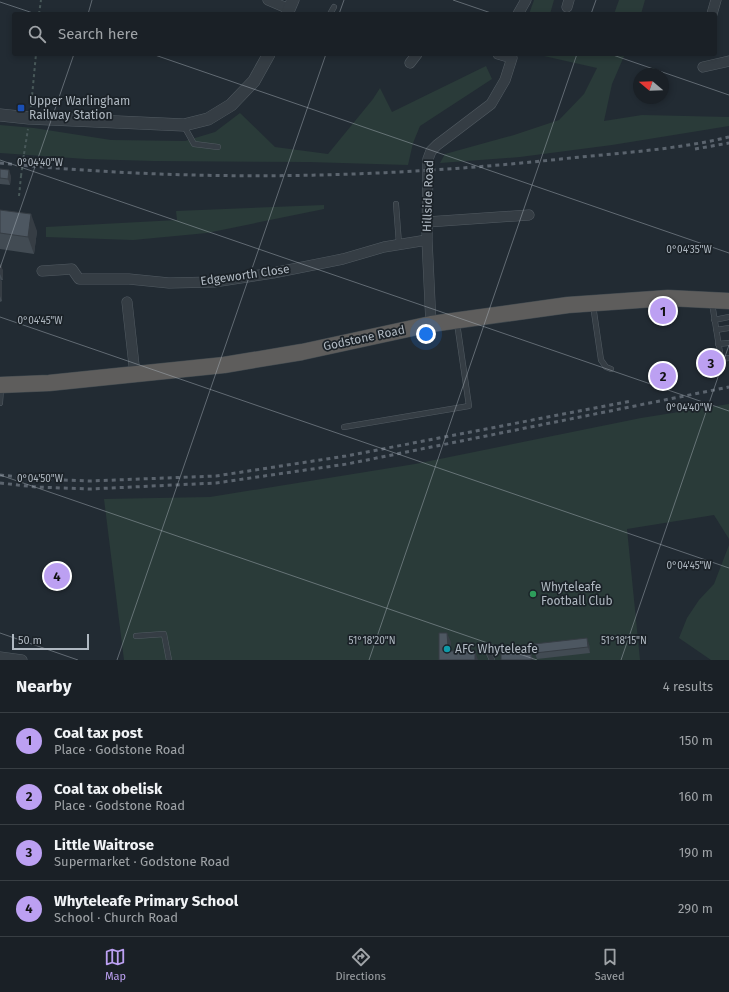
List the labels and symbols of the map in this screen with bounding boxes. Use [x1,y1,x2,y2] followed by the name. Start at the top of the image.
[633,68,669,104] north arrow
[29,94,130,122] place label: Upper Warlingham Railway Station
[16,103,26,113] marker: Upper Warlingham Railway Station
[17,157,64,169] text: 0°04'40"W
[420,160,436,232] street label: Hillside Road
[666,244,712,256] text: 0°04'35"W
[199,262,291,288] street label: Edgeworth Close
[650,296,676,326] pin: 1
[17,315,63,327] text: 0°04'45"W
[322,323,406,353] street label: Godstone Road
[416,324,436,344] your location
[698,348,724,378] pin: 3
[650,361,676,391] pin: 2
[666,402,713,414] text: 0°04'40"W
[17,473,64,485] text: 0°04'50"W
[666,560,712,572] text: 0°04'45"W
[44,561,70,591] pin: 4
[541,580,613,608] place label: Whyteleafe Football Club
[528,589,538,599] marker: Whyteleafe Football Club
[12,632,89,651] scale bar
[348,635,396,647] text: 51°18'20"N
[601,635,647,647] text: 51°18'15"N
[455,642,538,656] place label: AFC Whyteleafe
[442,644,452,654] marker: AFC Whyteleafe

